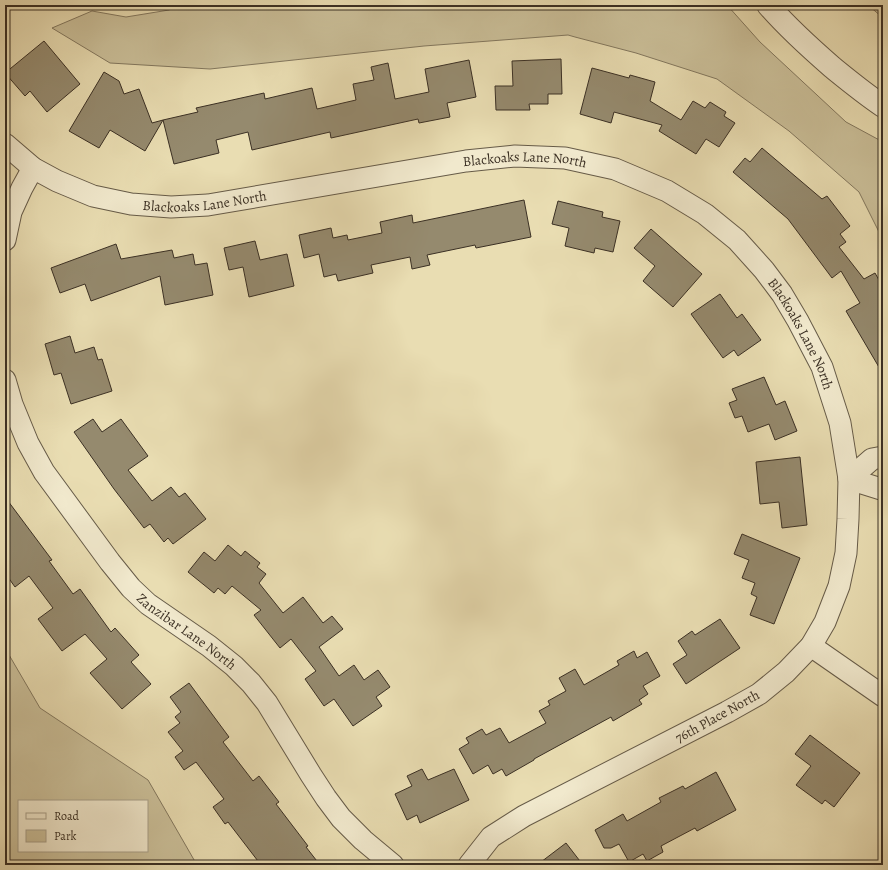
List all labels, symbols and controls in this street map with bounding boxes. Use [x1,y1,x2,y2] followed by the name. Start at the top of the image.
[462,147,589,173] street label: Blackoaks Lane North
[142,186,268,217] street label: Blackoaks Lane North
[763,274,838,393] street label: Blackoaks Lane North
[132,589,241,675] street label: Zanzibar Lane North
[672,685,763,747] street label: 76th Place North
[18,800,148,852] legend
[54,808,80,824] text: Road
[54,828,77,844] text: Park

